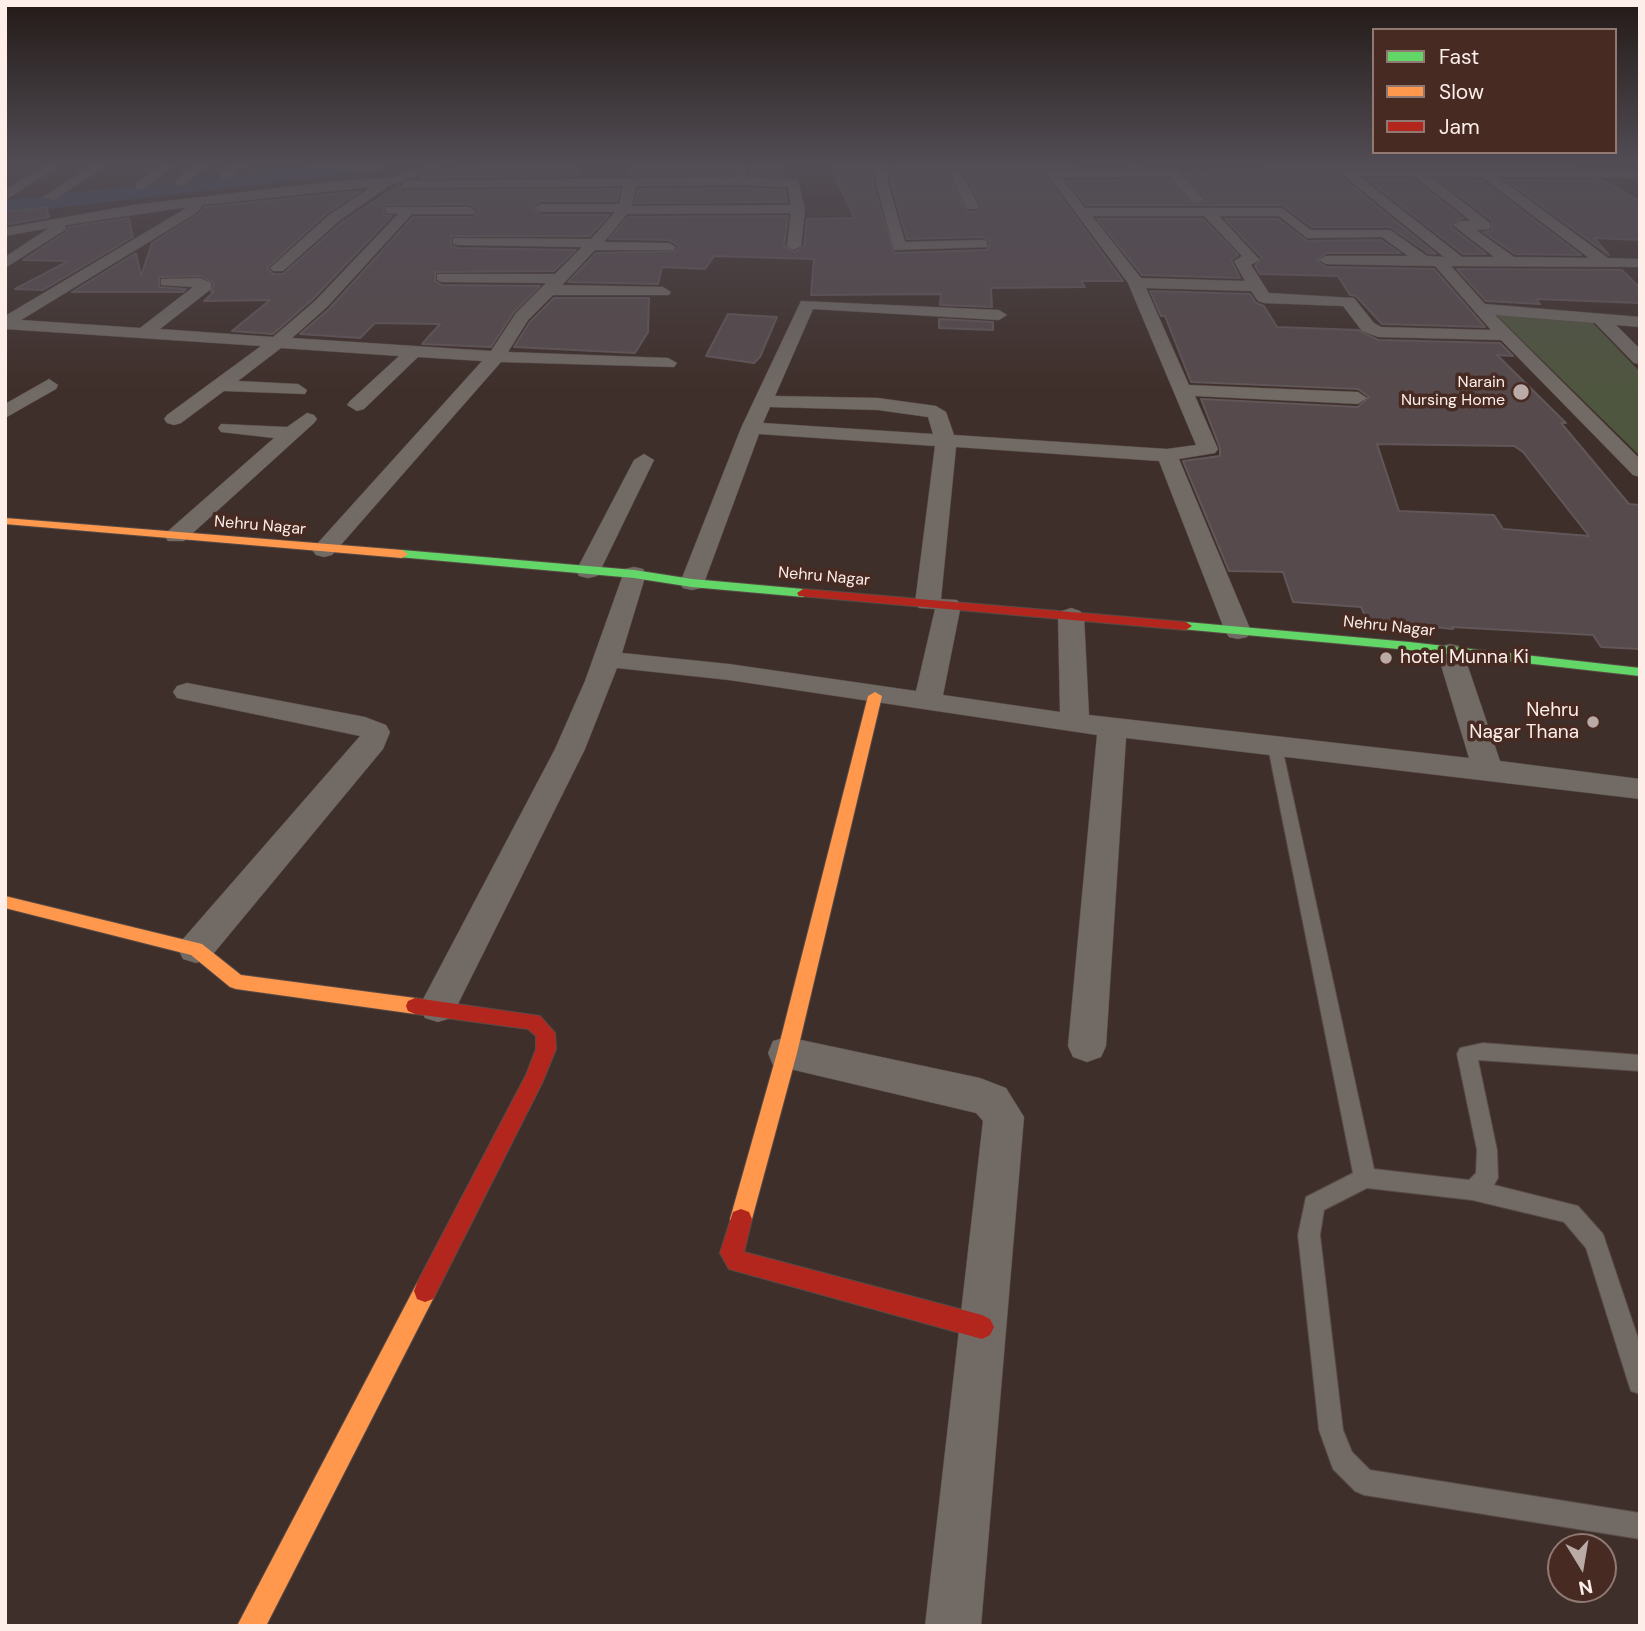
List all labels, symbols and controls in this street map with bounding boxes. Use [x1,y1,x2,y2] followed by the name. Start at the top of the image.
[1372,28,1617,154] legend
[1439,43,1479,71] text: Fast
[1439,78,1484,106] text: Slow
[1439,113,1480,141] text: Jam
[1401,373,1505,411] place label: Narain Nursing Home
[1511,382,1531,402] marker: Narain Nursing Home
[213,512,307,540] street label: Nehru Nagar
[777,563,871,591] street label: Nehru Nagar
[1342,613,1436,641] street label: Nehru Nagar
[1400,647,1529,669] place label: hotel Munna Ki
[1378,650,1394,666] marker: hotel Munna Ki
[1469,700,1579,744] place label: Nehru Nagar Thana
[1585,714,1601,730] marker: Nehru Nagar Thana
[1547,1533,1617,1603] north arrow
[1577,1574,1595,1601] text: N

